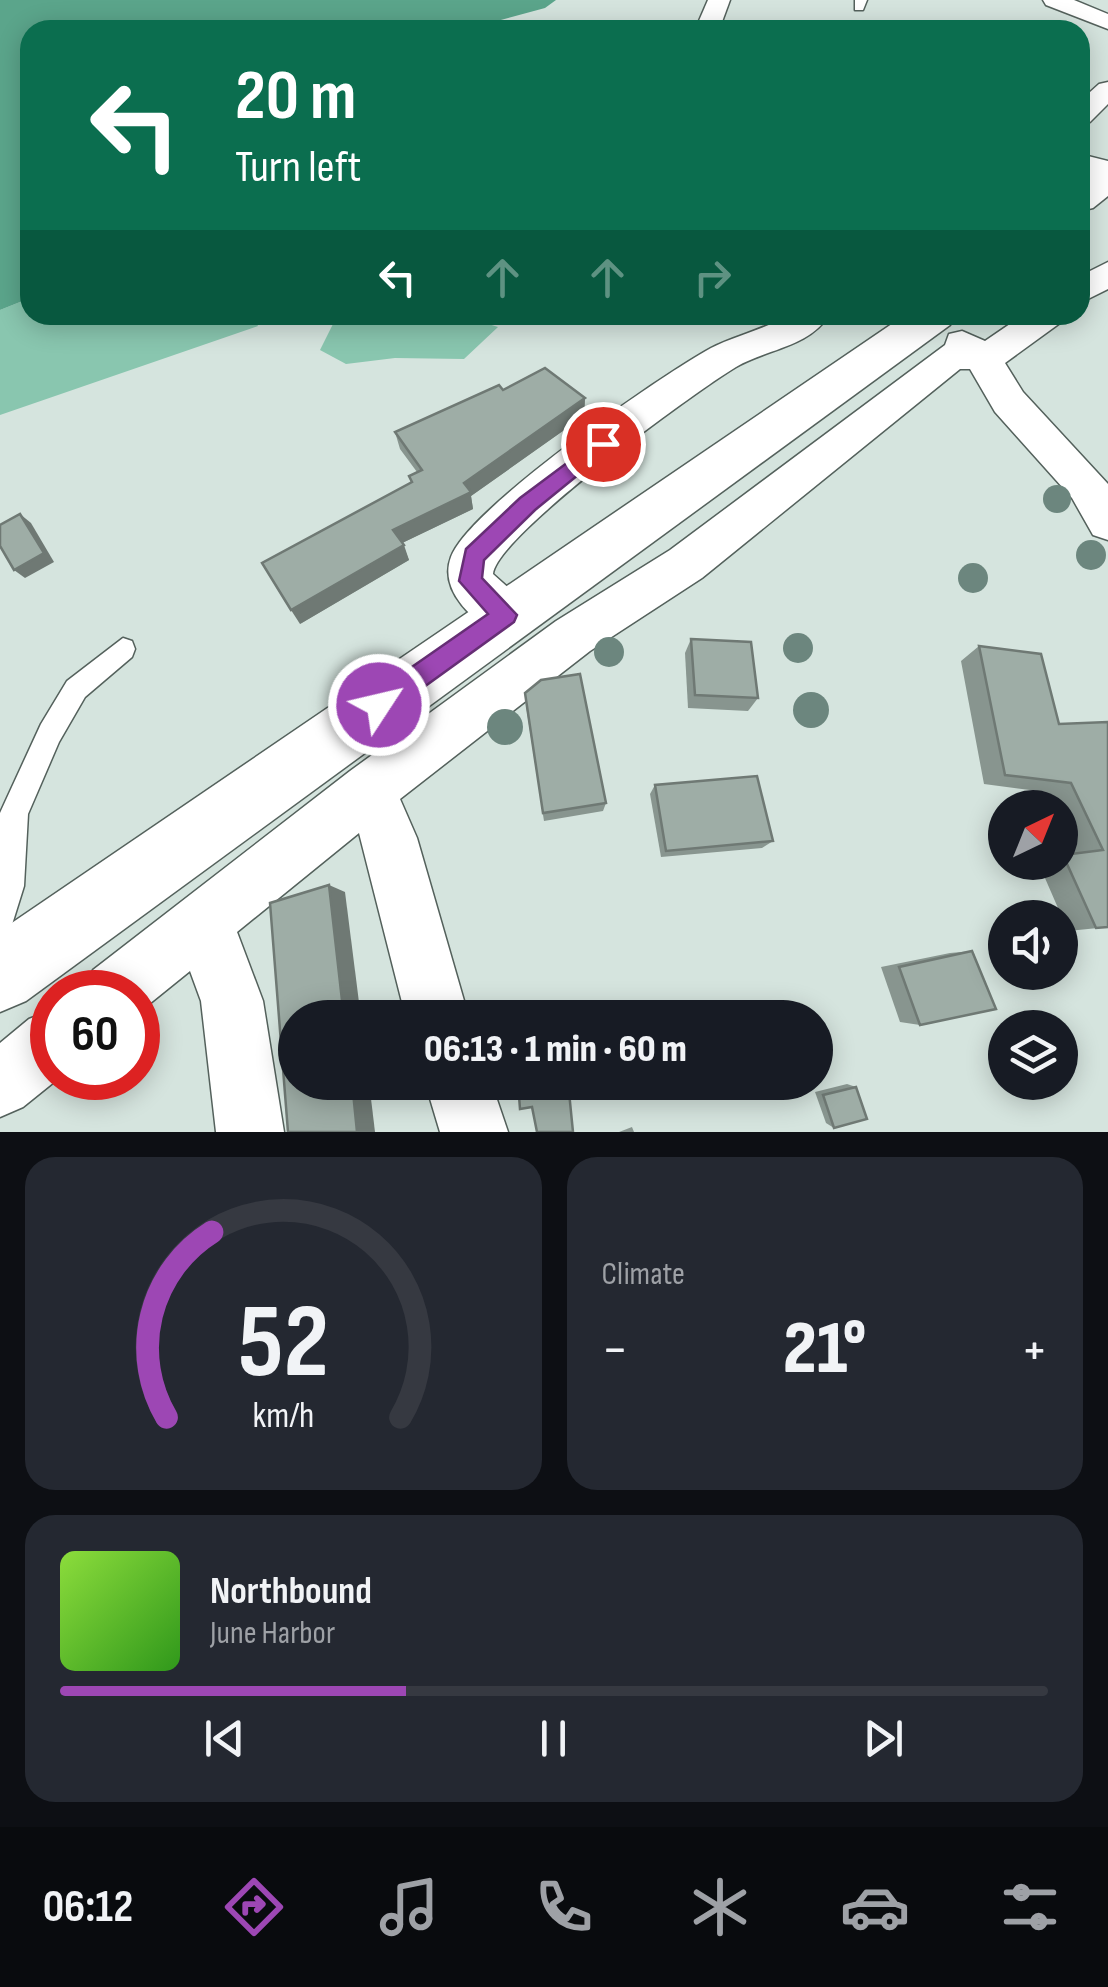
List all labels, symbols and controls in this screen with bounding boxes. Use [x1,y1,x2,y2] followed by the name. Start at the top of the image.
[235,55,356,139] text: 20 m
[70,60,200,190] icon: left
[235,140,361,195] text: Turn left
[370,250,425,305] icon: left
[475,250,530,305] icon: ahead
[580,250,635,305] icon: ahead
[685,250,740,305] icon: right
[561,402,646,487] pin
[576,417,631,472] icon: arrive
[327,653,431,757] position arrow
[988,790,1078,880] north arrow
[988,790,1078,1100] map controls
[988,900,1078,990] button: sound
[30,970,160,1100] speed limit sign: 60
[988,1010,1078,1100] button: layers
[424,1027,687,1072] text: 06:13 · 1 min · 60 m
[602,1255,685,1294] text: Climate
[238,1281,329,1406] text: 52
[783,1304,867,1395] text: 21°
[602,1317,628,1384] text: −
[1021,1317,1048,1384] text: +
[252,1395,314,1438] text: km/h
[210,1569,372,1614] text: Northbound
[210,1614,335,1653] text: June Harbor
[197,1711,252,1766] icon: previous
[526,1711,581,1766] icon: pause
[856,1711,911,1766] icon: next
[219,1872,289,1942] icon: directions
[374,1872,444,1942] icon: music
[529,1872,599,1942] icon: phone
[685,1872,755,1942] icon: climate
[840,1872,910,1942] icon: car
[995,1872,1065,1942] icon: filters
[43,1880,133,1935] text: 06:12

